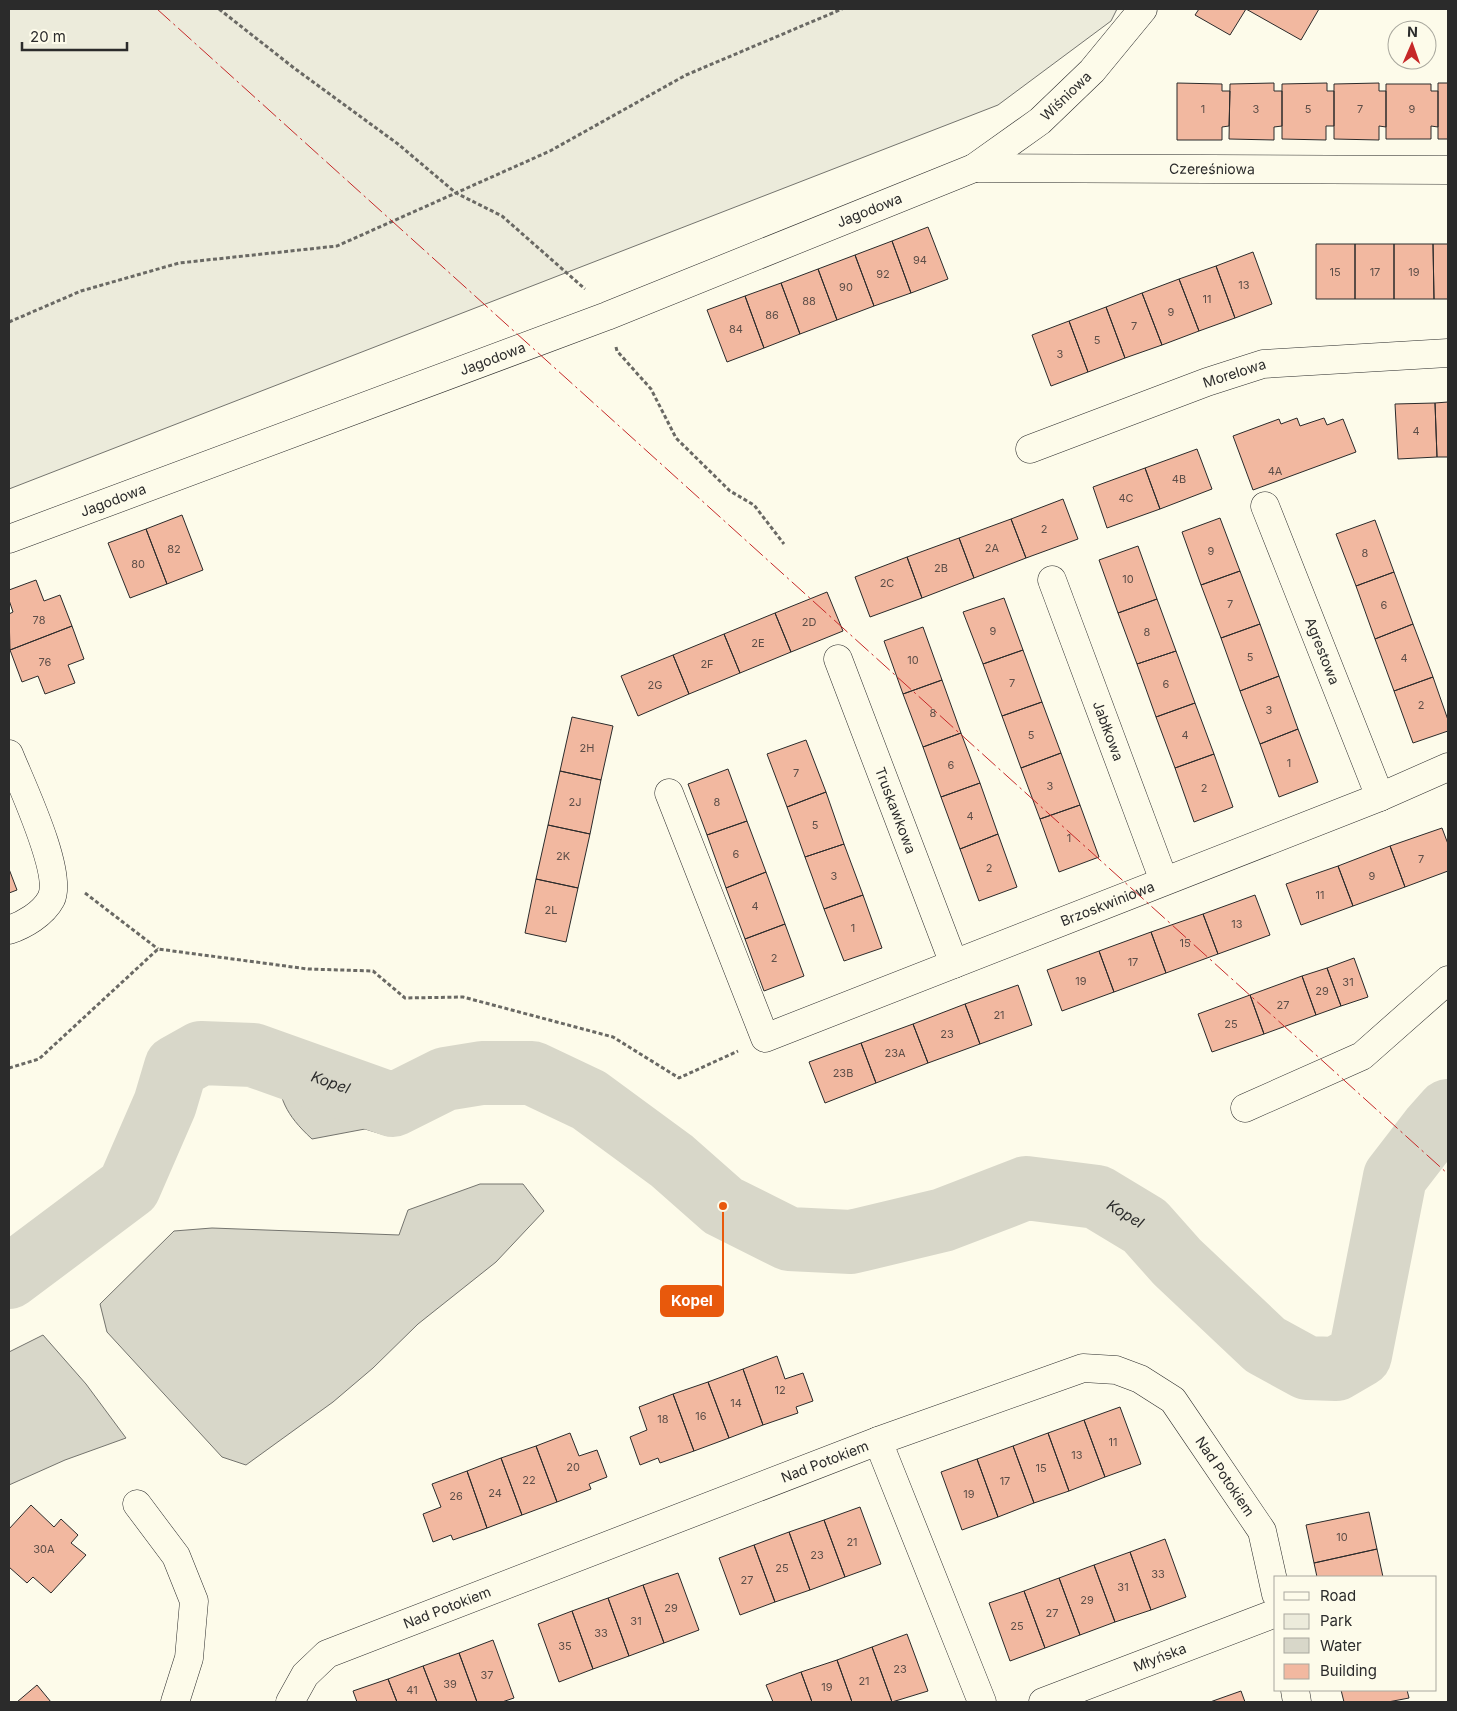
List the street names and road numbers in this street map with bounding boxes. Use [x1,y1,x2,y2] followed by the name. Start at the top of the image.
[1037,67,1094,124] street label: Wiśniowa
[1169,160,1255,177] street label: Czereśniowa
[834,189,904,231] street label: Jagodowa
[457,338,528,378] street label: Jagodowa
[1201,355,1268,391] street label: Morelowa
[78,480,148,520] street label: Jagodowa
[1302,615,1344,687] street label: Agrestowa
[1090,698,1128,763] street label: Jabłkowa
[872,765,920,856] street label: Truskawkowa
[1058,877,1157,929] street label: Brzoskwiniowa
[1192,1433,1258,1519] street label: Nad Potokiem
[778,1436,871,1486] street label: Nad Potokiem
[401,1583,493,1632] street label: Nad Potokiem
[1131,1639,1188,1675] street label: Młyńska

